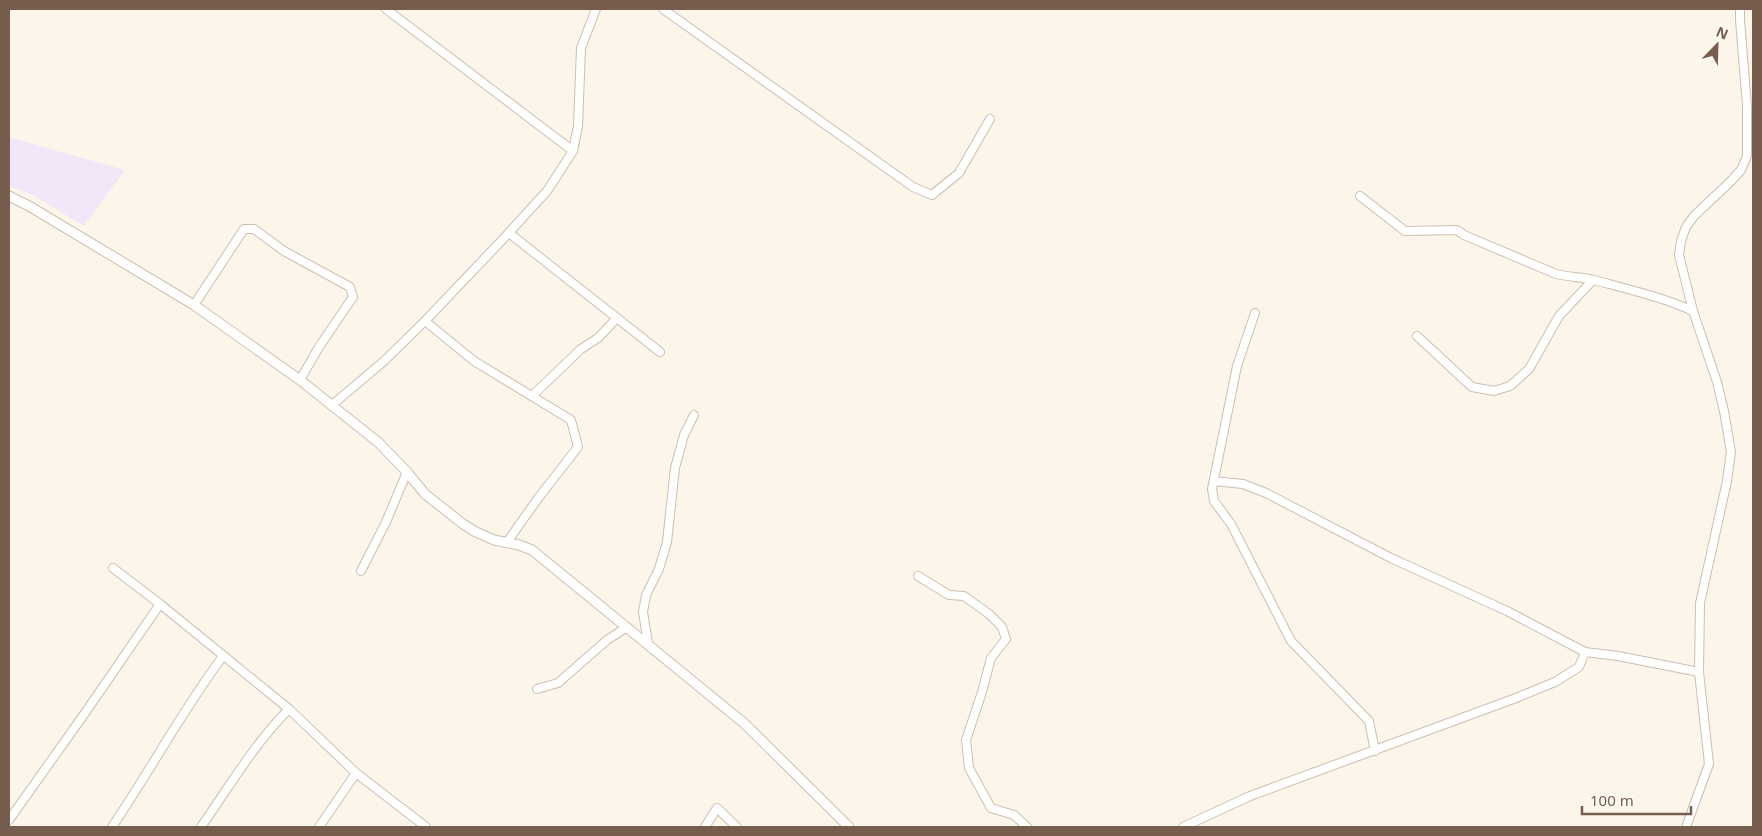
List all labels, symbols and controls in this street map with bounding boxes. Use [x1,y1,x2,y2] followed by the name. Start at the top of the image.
[1692,20,1742,70] north arrow
[1713,22,1731,44] text: N
[1582,784,1691,816] scale bar
[1590,790,1634,810] text: 100 m

